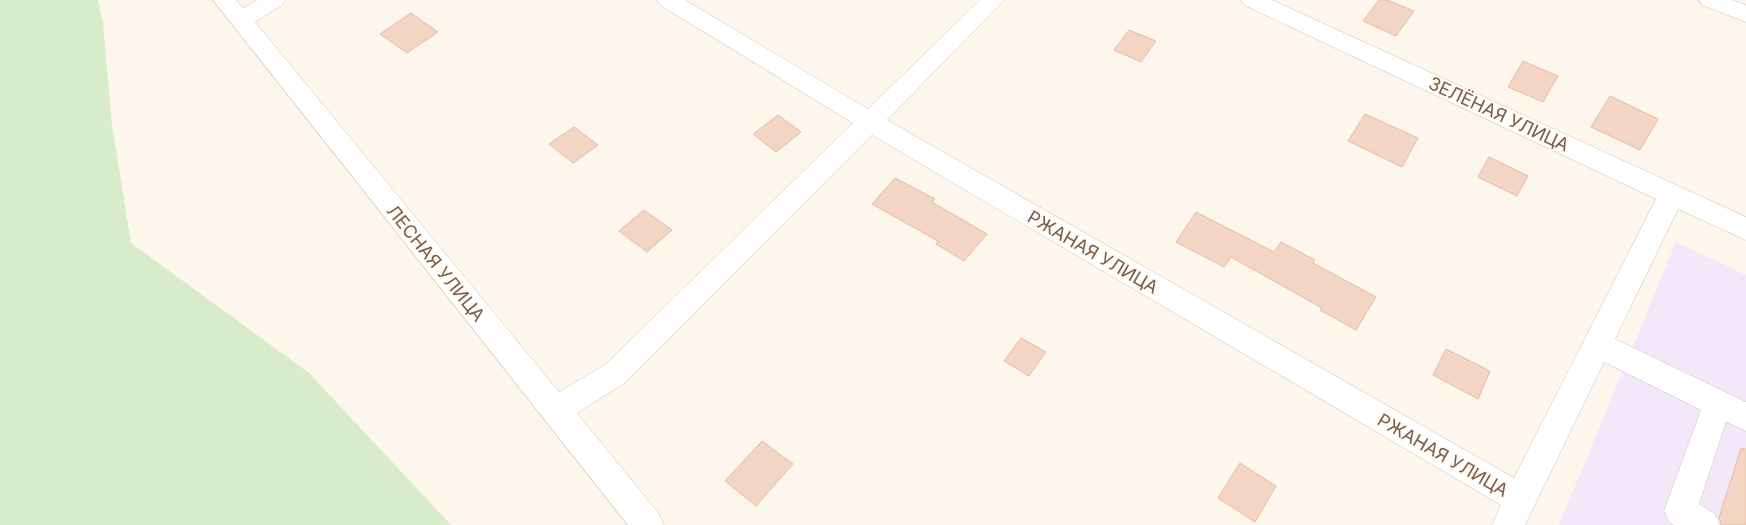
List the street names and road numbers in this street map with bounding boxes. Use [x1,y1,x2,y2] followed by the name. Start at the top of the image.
[1425,71,1573,156] street label: ЗЕЛЁНАЯ УЛИЦА
[383,201,489,325] street label: ЛЕСНАЯ УЛИЦА
[1024,206,1162,298] street label: РЖАНАЯ УЛИЦА
[1374,409,1512,501] street label: РЖАНАЯ УЛИЦА

